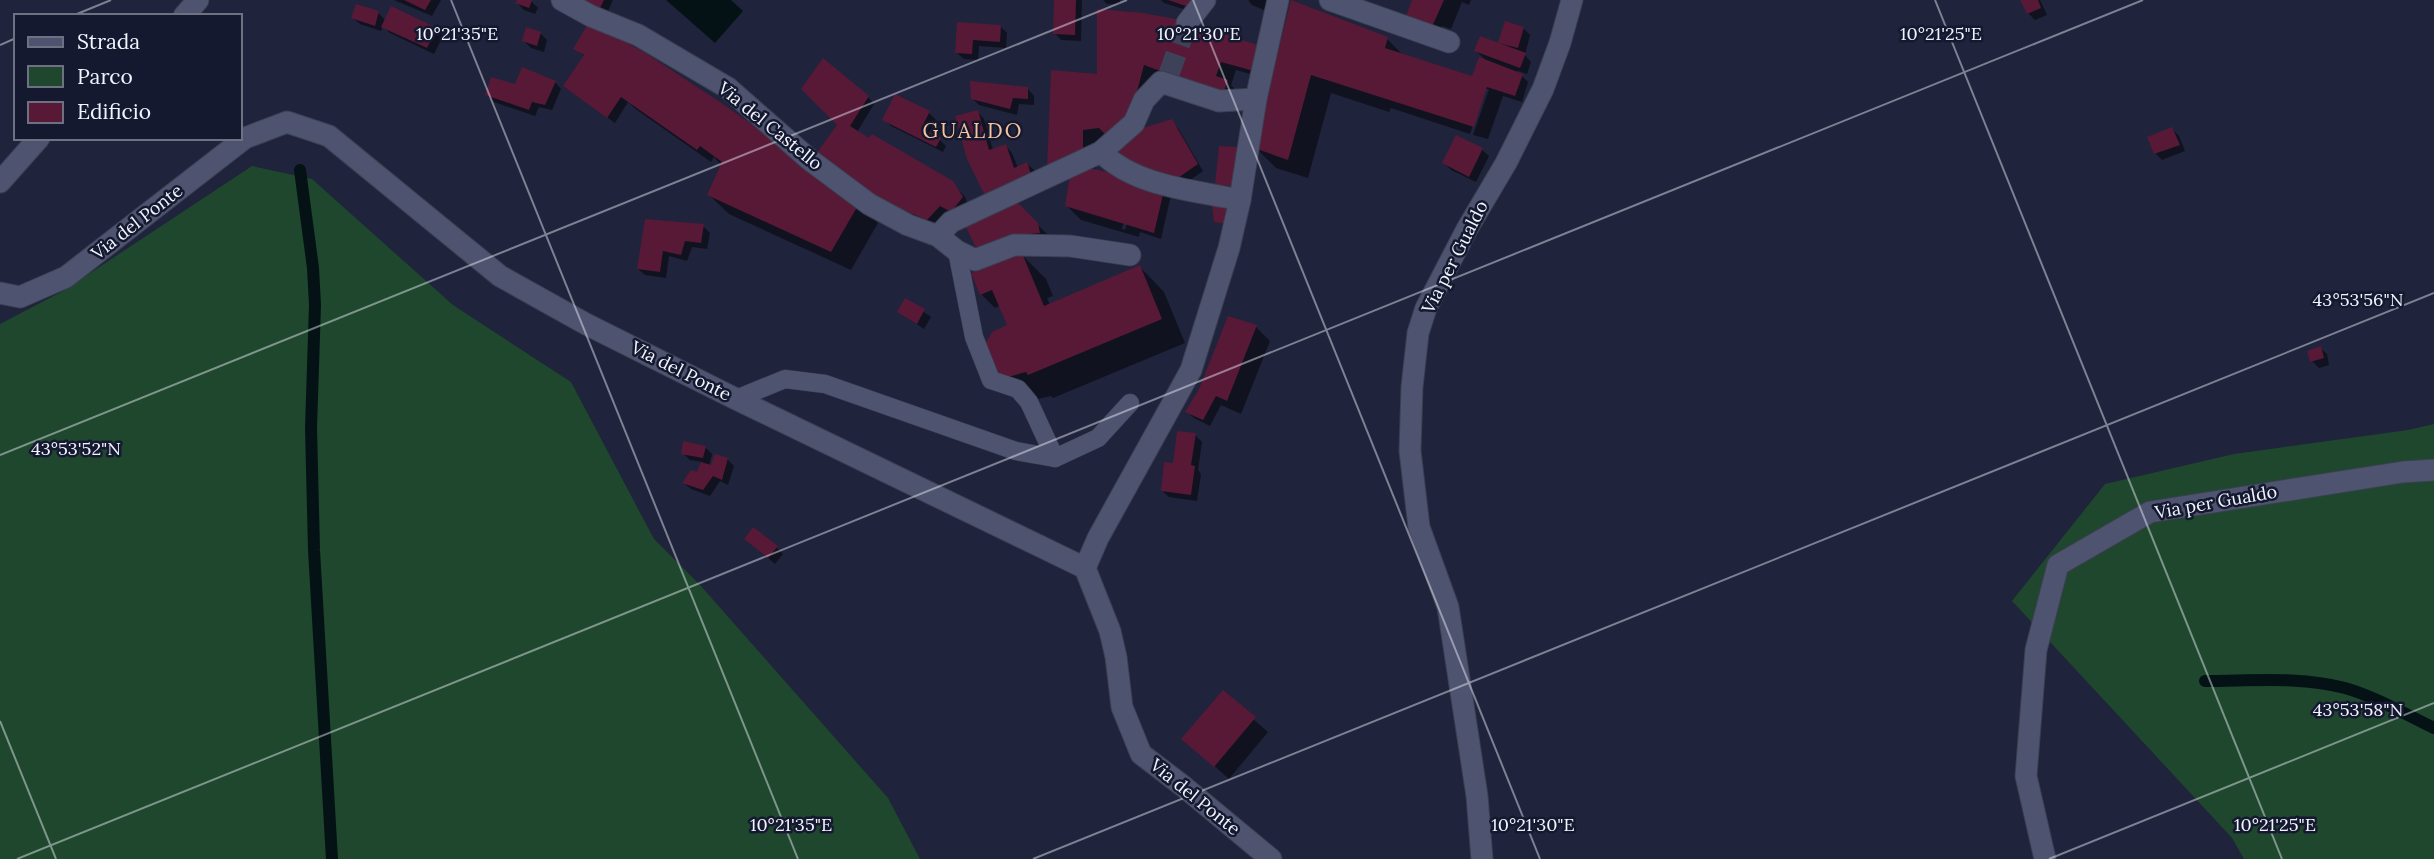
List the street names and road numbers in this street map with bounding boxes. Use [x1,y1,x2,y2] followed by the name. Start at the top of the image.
[713,76,827,175] street label: Via del Castello
[86,179,187,265] street label: Via del Ponte
[1416,197,1493,318] street label: Via per Gualdo
[626,335,735,406] street label: Via del Ponte
[2152,479,2279,524] street label: Via per Gualdo
[1145,753,1245,840] street label: Via del Ponte

